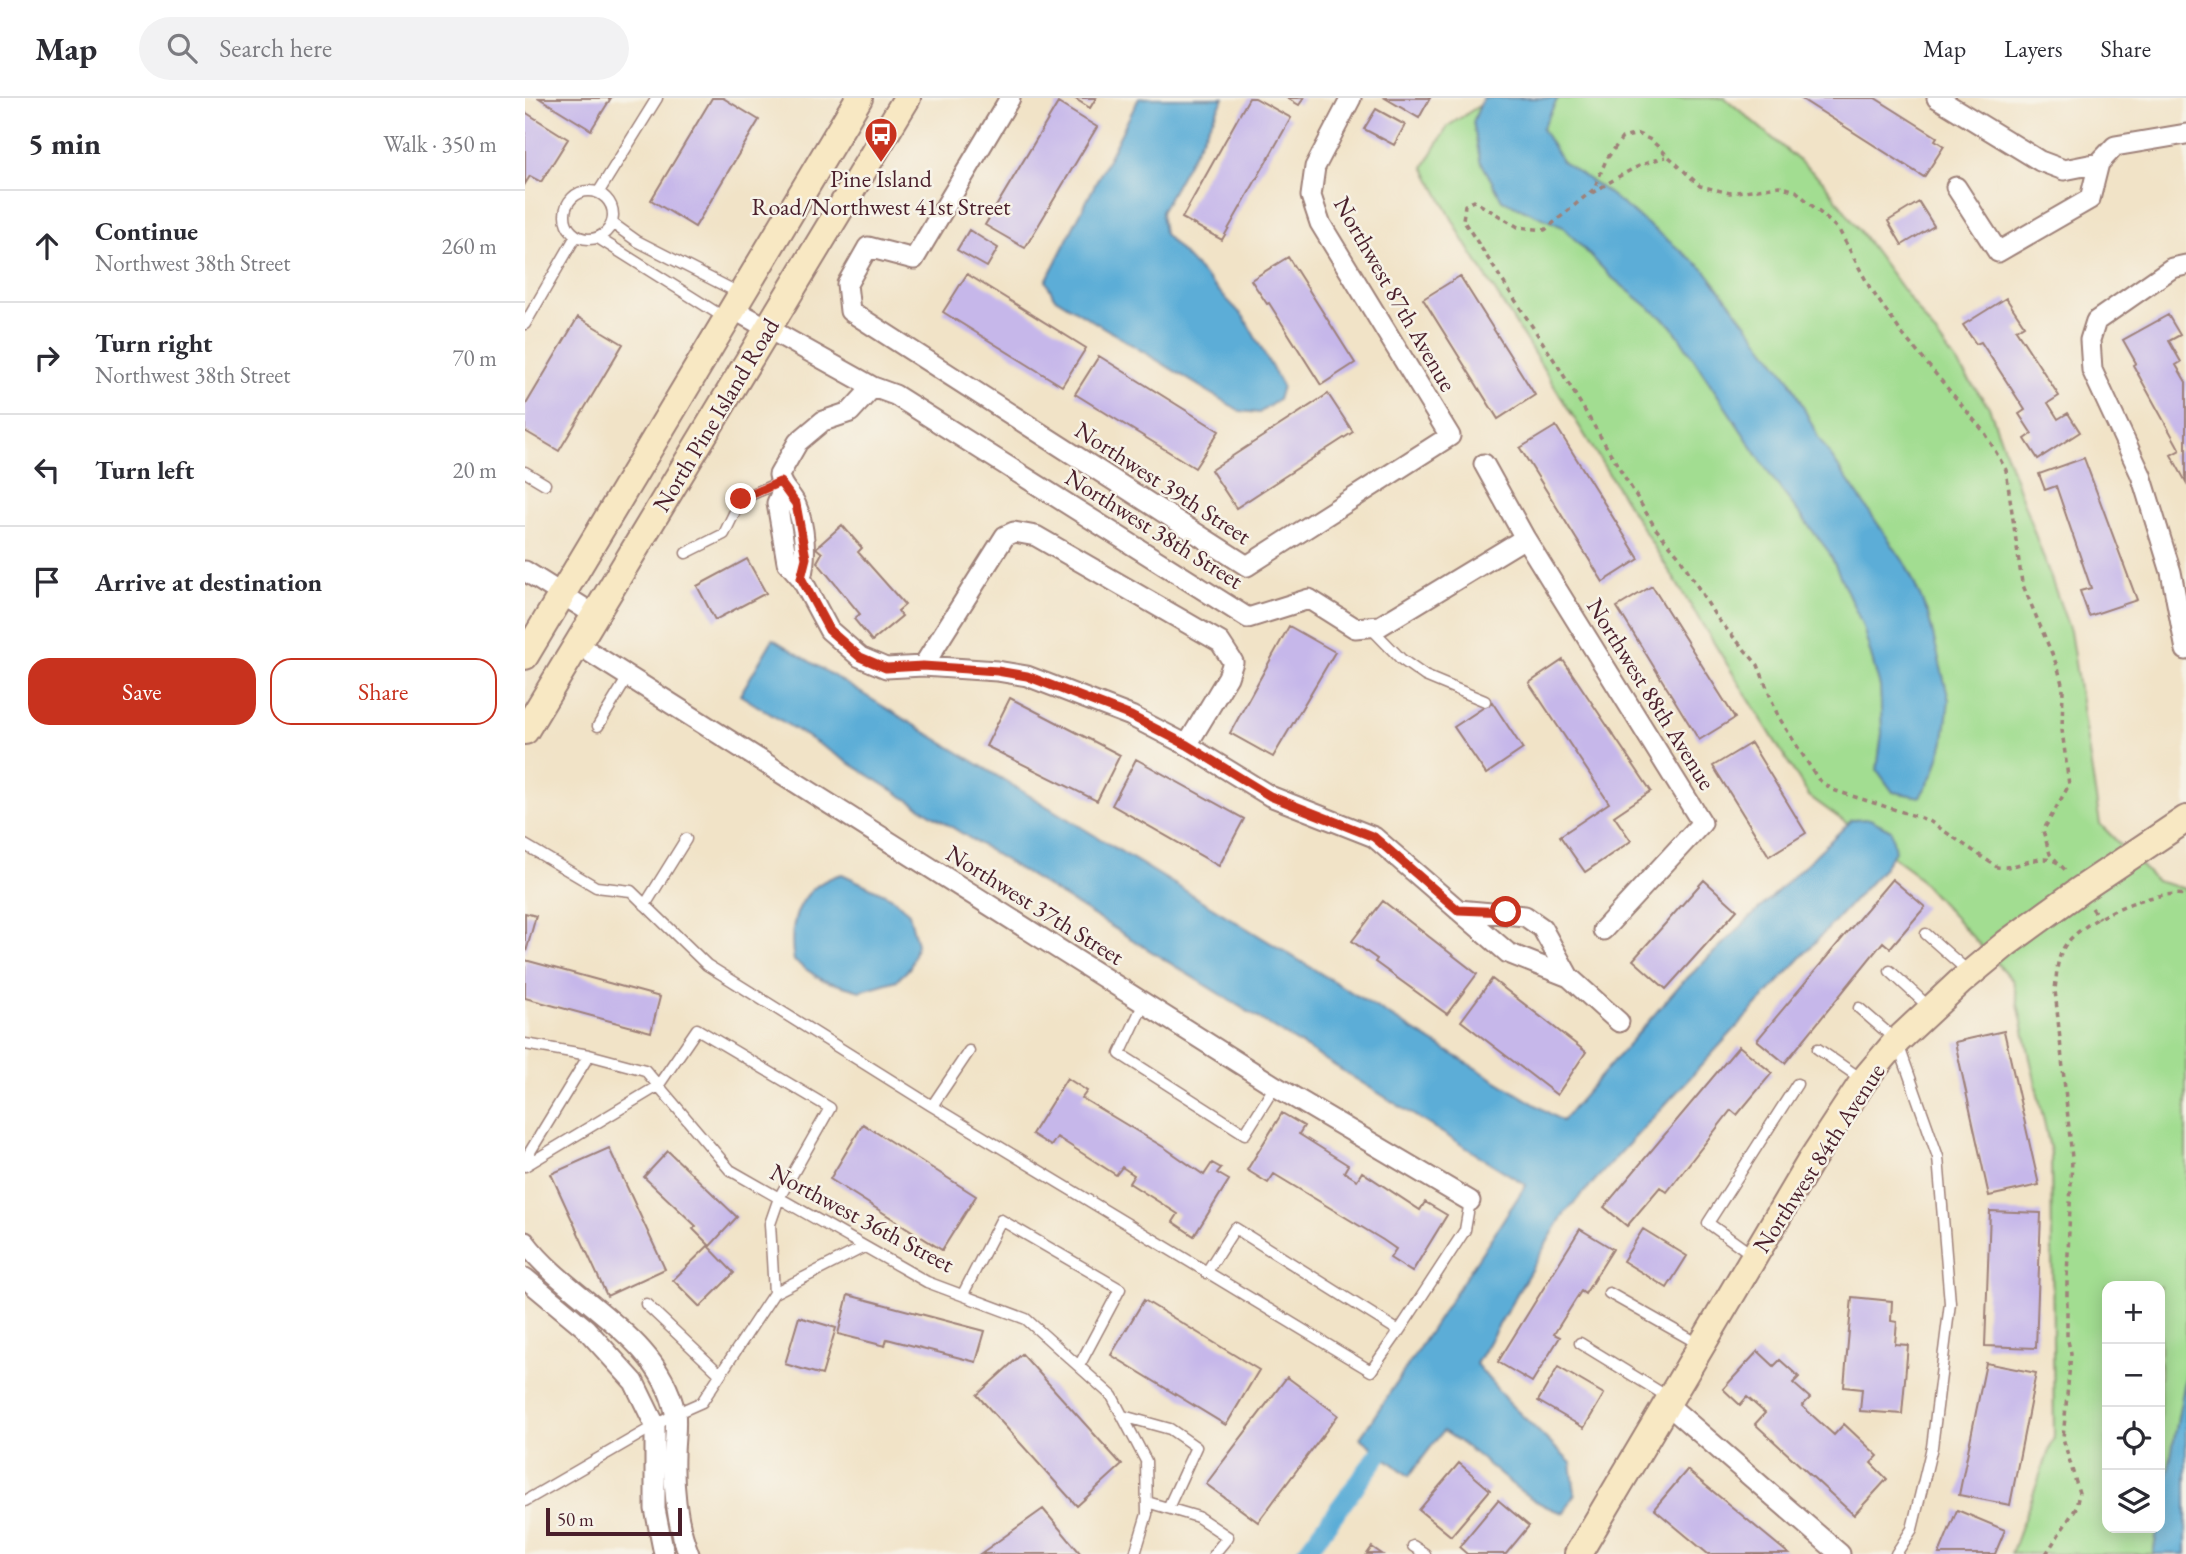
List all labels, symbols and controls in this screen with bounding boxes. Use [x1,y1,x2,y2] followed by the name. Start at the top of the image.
[139,17,629,80] search box
[35,27,97,70] text: Map
[163,29,201,67] icon: search
[219,31,332,65] text: Search here
[1923,33,1966,64] text: Map
[2004,33,2063,64] text: Layers
[2101,33,2151,64] text: Share
[862,115,900,164] bus stop icon: Pine Island Road/Northwest 41st Street
[28,124,101,163] text: 5 min
[383,129,497,159] text: Walk · 350 m
[751,163,1011,222] place label: Pine Island Road/Northwest 41st Street
[1327,191,1464,397] street label: Northwest 87th Avenue
[95,214,198,248] text: Continue
[28,227,66,265] icon: ahead
[441,231,497,261] text: 260 m
[95,248,290,278] text: Northwest 38th Street
[645,311,786,517] street label: North Pine Island Road
[95,326,213,360] text: Turn right
[28,339,66,377] icon: right
[452,343,497,373] text: 70 m
[95,360,290,390] text: Northwest 38th Street
[1069,414,1258,551] street label: Northwest 39th Street
[28,451,66,489] icon: left
[95,453,194,487] text: Turn left
[452,455,497,485] text: 20 m
[1060,461,1249,596] street label: Northwest 38th Street
[725,483,756,514] route end
[28,563,66,601] icon: arrive
[95,565,322,599] text: Arrive at destination
[1580,592,1723,795] street label: Northwest 88th Avenue
[28,658,256,725] button: Save
[270,658,497,725] button: Share
[941,837,1130,972] street label: Northwest 37th Street
[1490,896,1521,927] route start
[1746,1057,1892,1258] street label: Northwest 84th Avenue
[765,1156,960,1279] street label: Northwest 36th Street
[2102,1281,2165,1533] map controls
[2102,1281,2165,1344] button: +
[2102,1344,2165,1407] button: −
[2102,1407,2165,1470] button: locate
[2102,1470,2165,1533] button: layers
[546,1505,683,1537] scale bar
[557,1507,594,1532] text: 50 m

